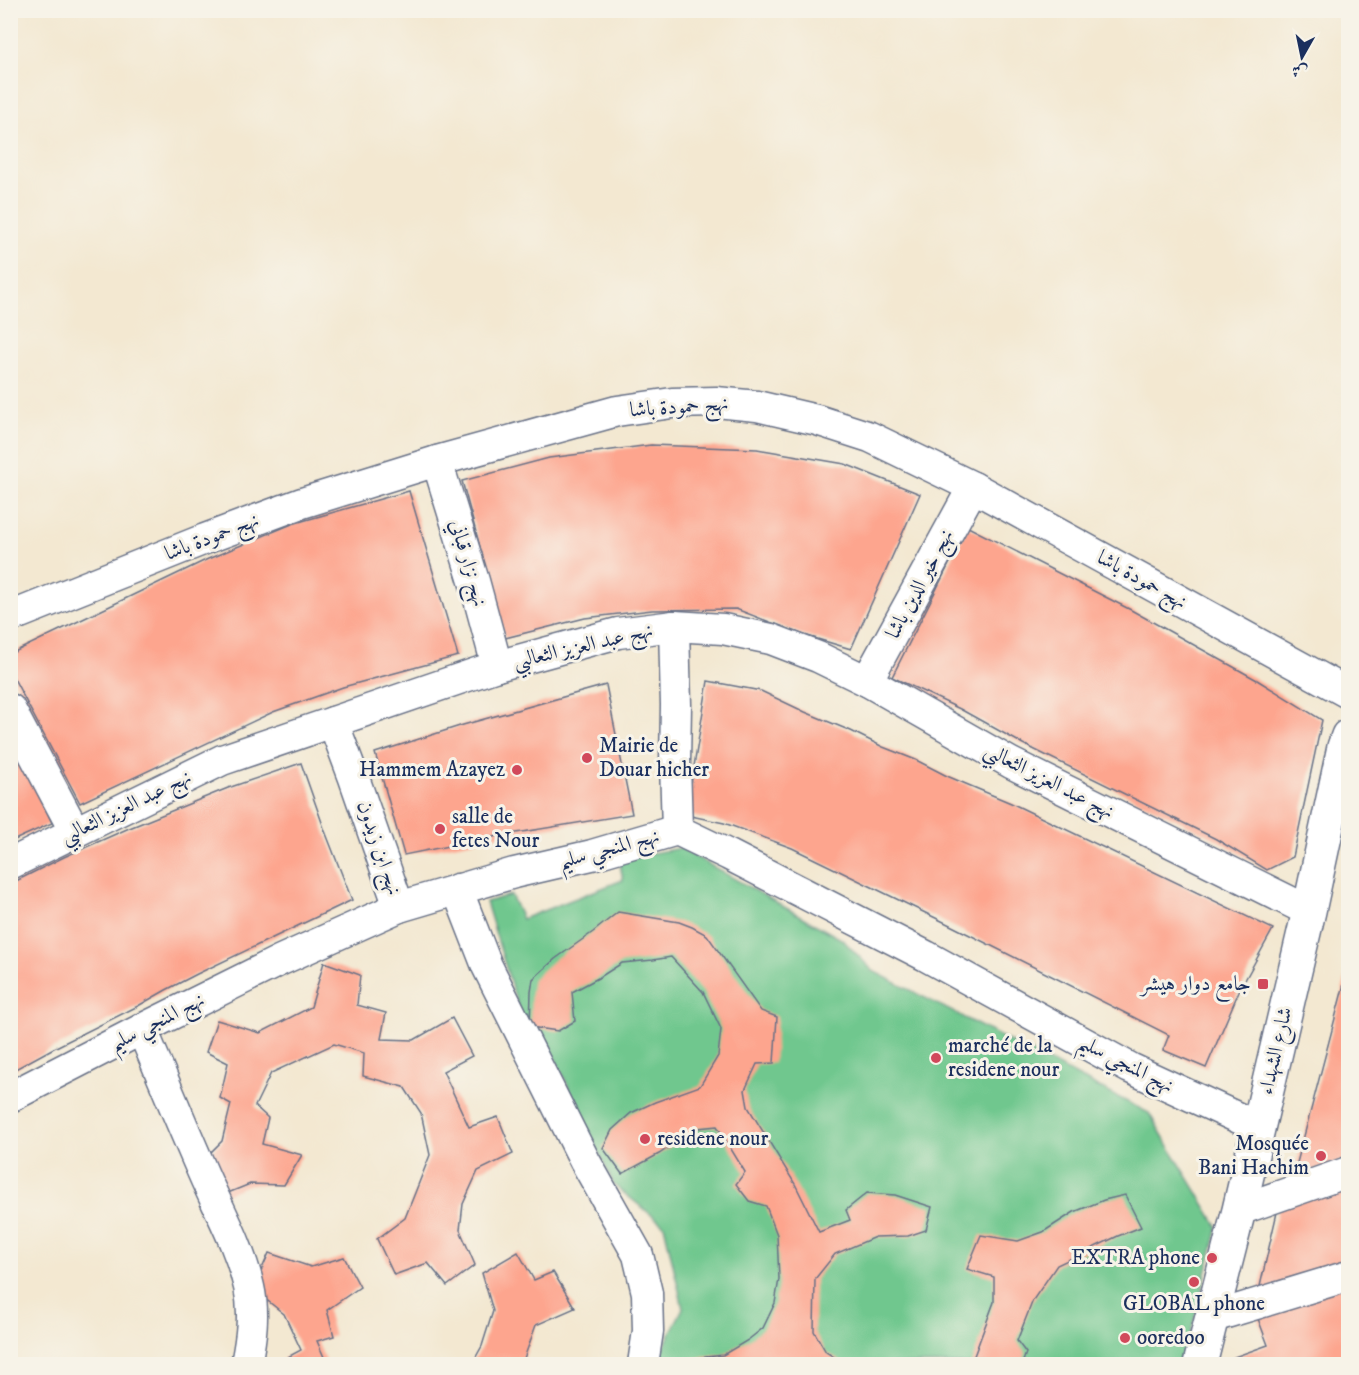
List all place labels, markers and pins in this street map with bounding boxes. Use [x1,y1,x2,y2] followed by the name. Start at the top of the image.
[599,733,709,783] place label: Mairie de Douar hicher
[580,751,594,765] marker: Mairie de Douar hicher
[359,757,505,783] place label: Hammem Azayez
[510,763,524,777] marker: Hammem Azayez
[452,804,539,854] place label: salle de fetes Nour
[433,822,447,836] marker: salle de fetes Nour
[1139,971,1251,1002] place label: جامع دوار هيشر
[1256,977,1270,991] marker: جامع دوار هيشر
[948,1033,1059,1083] place label: marché de la residene nour
[929,1051,943,1065] marker: marché de la residene nour
[657,1126,768,1152] place label: residene nour
[1198,1131,1309,1181] place label: Mosquée Bani Hachim
[638,1132,652,1146] marker: residene nour
[1314,1149,1328,1163] marker: Mosquée Bani Hachim
[1071,1245,1200,1271] place label: EXTRA phone
[1205,1251,1219,1265] marker: EXTRA phone
[1187,1275,1201,1289] marker: GLOBAL phone
[1123,1291,1265,1317] place label: GLOBAL phone
[1137,1325,1205,1351] place label: ooredoo
[1118,1331,1132,1345] marker: ooredoo

